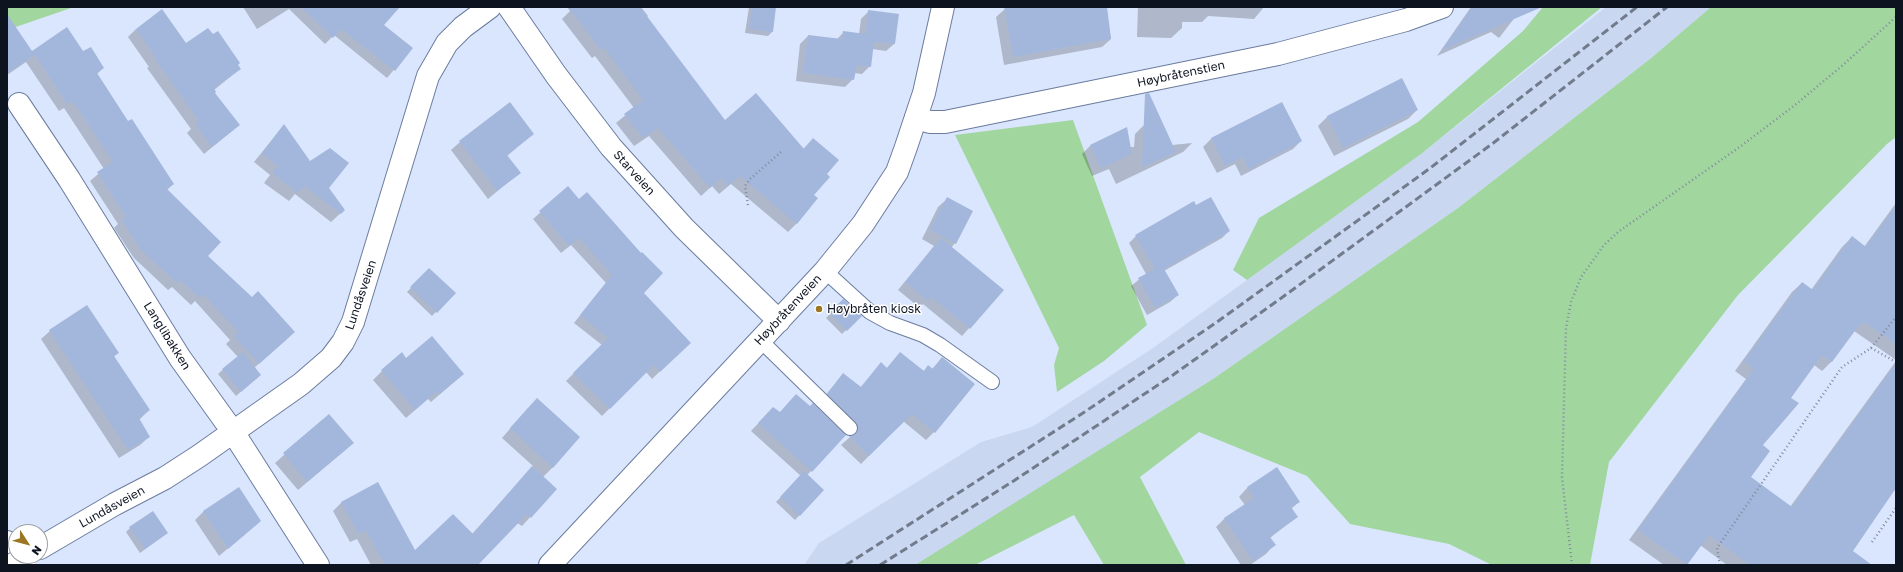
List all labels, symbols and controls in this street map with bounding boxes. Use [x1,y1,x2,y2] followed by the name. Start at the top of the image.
[1136,58,1226,90] street label: Høybråtenstien
[610,148,658,198] street label: Starveien
[342,258,380,332] street label: Lundåsveien
[752,272,824,348] street label: Høybråtenveien
[140,299,194,373] street label: Langlibakken
[827,302,921,316] place label: Høybråten kiosk
[814,304,824,314] marker: Høybråten kiosk
[77,483,147,531] street label: Lundåsveien
[8,524,48,564] north arrow
[30,544,45,558] text: N

